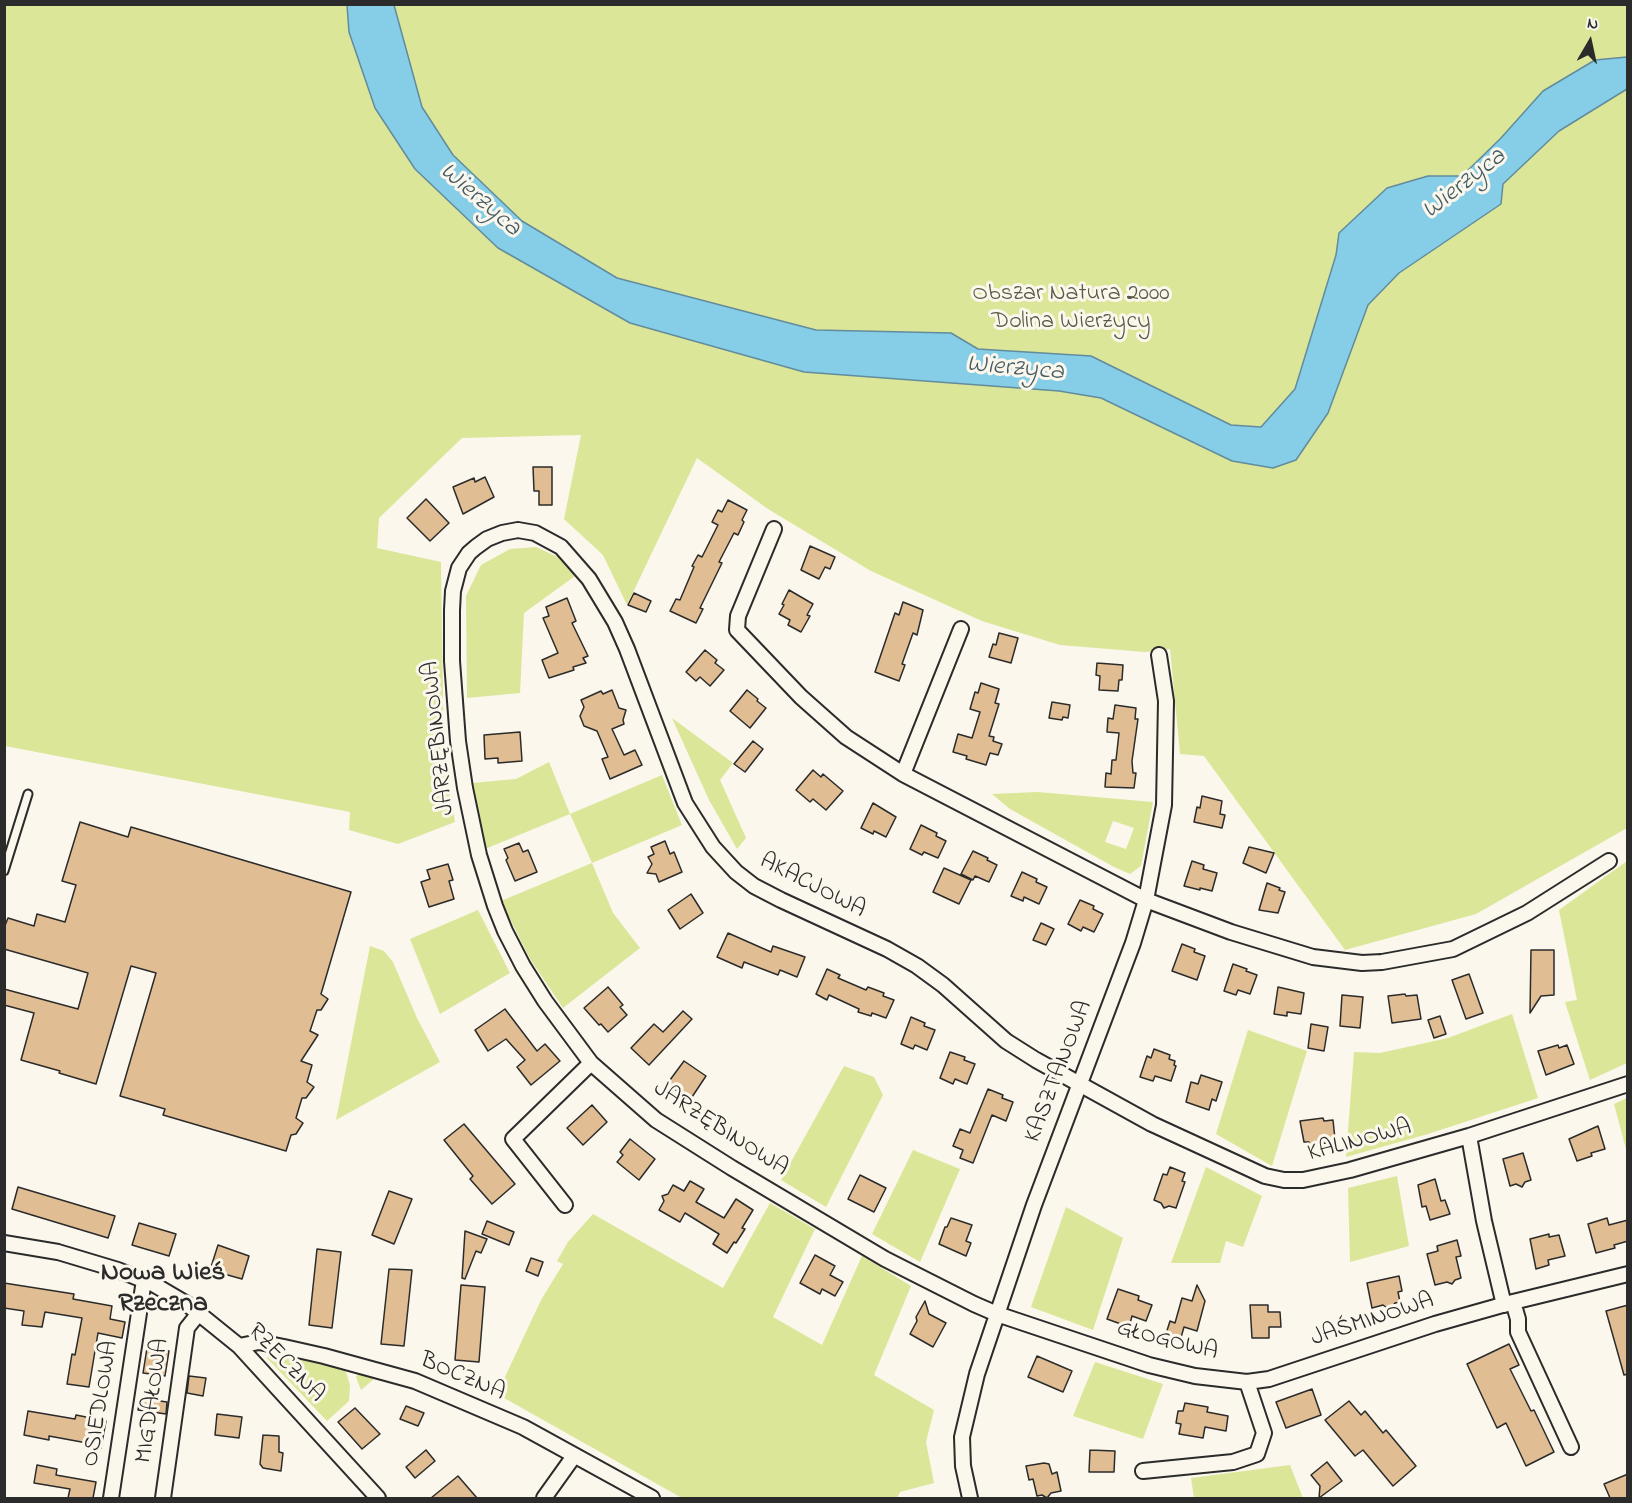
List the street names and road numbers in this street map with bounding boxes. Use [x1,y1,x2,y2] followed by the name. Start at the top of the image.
[418,659,462,817] street label: JARZĘBINOWA
[754,848,870,926] street label: AKACJOWA
[1020,997,1100,1147] street label: KASZTANOWA
[647,1076,793,1184] street label: JARZĘBINOWA
[1305,1114,1415,1170] street label: KALINOWA
[1308,1288,1438,1354] street label: JAŚMINOWA
[1113,1316,1221,1368] street label: GŁOGOWA
[240,1318,330,1410] street label: RZECZNA
[131,1337,177,1465] street label: MIGDAŁOWA
[78,1339,126,1469] street label: OSIEDLOWA
[415,1347,509,1409] street label: BOCZNA

